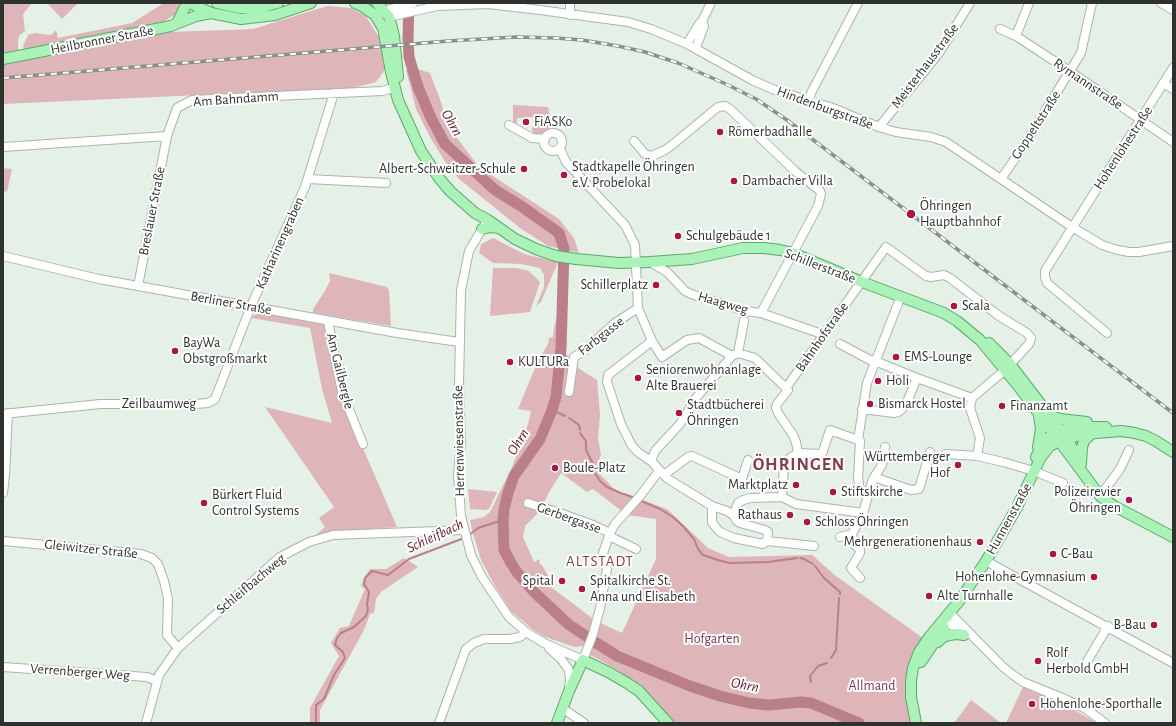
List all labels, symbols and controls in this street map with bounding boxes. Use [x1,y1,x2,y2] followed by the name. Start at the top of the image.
[888,20,962,112] street label: Meisterhausstraße
[49,22,155,58] street label: Heilbronner Straße
[1050,55,1126,113] street label: Rymannstraße
[775,83,875,133] street label: Hindenburgstraße
[193,88,279,110] street label: Am Bahndamm
[1008,88,1064,162] street label: Goppeltstraße
[1090,103,1156,193] street label: Hohenlohestraße
[437,106,467,140] water label: Ohrn
[534,114,572,130] place label: FiASKo
[521,117,531,127] marker: FiASKo
[728,124,812,140] place label: Römerbadhalle
[715,127,725,137] marker: Römerbadhalle
[572,159,695,192] place label: Stadtkapelle Öhringen e.V. Probelokal
[379,161,516,177] place label: Albert-Schweitzer-Schule
[519,164,529,174] marker: Albert-Schweitzer-Schule
[135,165,169,257] street label: Breslauer Straße
[559,170,569,180] marker: Stadtkapelle Öhringen e.V. Probelokal
[742,173,833,189] place label: Dambacher Villa
[729,176,739,186] marker: Dambacher Villa
[252,194,308,292] street label: Katharinengraben
[920,198,1001,230] place label: Öhringen Hauptbahnhof
[905,208,917,220] marker: Öhringen Hauptbahnhof
[686,228,770,244] place label: Schulgebäude 1
[673,231,683,241] marker: Schulgebäude 1
[782,245,858,287] street label: Schillerstraße
[580,277,648,293] place label: Schillerplatz
[651,280,661,290] marker: Schillerplatz
[189,288,273,318] street label: Berliner Straße
[696,288,750,318] street label: Haagweg
[962,298,990,314] place label: Scala
[792,299,852,375] street label: Bahnhofstraße
[949,301,959,311] marker: Scala
[575,313,627,359] street label: Farbgasse
[322,331,358,411] street label: Am Gailbergle
[183,335,267,368] place label: BayWa Obstgroßmarkt
[170,346,180,356] marker: BayWa Obstgroßmarkt
[904,349,972,365] place label: EMS-Lounge
[891,352,901,362] marker: EMS-Lounge
[518,354,569,370] place label: KULTURa
[505,357,515,367] marker: KULTURa
[646,362,761,394] place label: Seniorenwohnanlage Alte Brauerei
[633,373,643,383] marker: Seniorenwohnanlage Alte Brauerei
[886,373,909,389] place label: Holi
[873,376,883,386] marker: Holi
[450,385,468,497] street label: Herrenwiesenstraße
[122,396,196,412] street label: Zeilbaumweg
[878,396,966,412] place label: Bismarck Hostel
[687,397,764,430] place label: Stadtbücherei Öhringen
[1010,398,1068,414] place label: Finanzamt
[865,399,875,409] marker: Bismarck Hostel
[997,401,1007,411] marker: Finanzamt
[674,408,684,418] marker: Stadtbücherei Öhringen
[503,425,533,459] water label: Ohrn
[864,449,950,482] place label: Württemberger Hof
[753,454,845,476] district label: ÖHRINGEN
[563,460,626,476] place label: Boule-Platz
[953,460,963,470] marker: Württemberger Hof
[550,463,560,473] marker: Boule-Platz
[728,477,788,493] place label: Marktplatz
[791,480,801,490] marker: Marktplatz
[982,480,1036,558] street label: Hunnenstraße
[841,484,903,500] place label: Stiftskirche
[1054,484,1121,516] place label: Polizeirevier Öhringen
[212,487,299,520] place label: Bürkert Fluid Control Systems
[828,487,838,497] marker: Stiftskirche
[1124,495,1134,505] marker: Polizeirevier Öhringen
[199,498,209,508] marker: Bürkert Fluid Control Systems
[535,499,603,537] street label: Gerbergasse
[738,507,782,523] place label: Rathaus
[785,510,795,520] marker: Rathaus
[815,514,909,530] place label: Schloss Öhringen
[404,515,466,557] water label: Schleifbach
[802,517,812,527] marker: Schloss Öhringen
[844,534,972,550] place label: Mehrgenerationenhaus
[43,536,139,562] street label: Gleiwitzer Straße
[975,537,985,547] marker: Mehrgenerationenhaus
[1061,546,1093,562] place label: C-Bau
[1048,549,1058,559] marker: C-Bau
[213,550,289,618] street label: Schleifbachweg
[566,552,634,570] district label: ALTSTADT
[955,569,1086,585] place label: Hohenlohe-Gymnasium
[1089,572,1099,582] marker: Hohenlohe-Gymnasium
[522,573,554,589] place label: Spital
[590,573,695,606] place label: Spitalkirche St. Anna und Elisabeth
[557,576,567,586] marker: Spital
[577,584,587,594] marker: Spitalkirche St. Anna und Elisabeth
[937,588,1013,604] place label: Alte Turnhalle
[924,591,934,601] marker: Alte Turnhalle
[1113,617,1146,633] place label: B-Bau
[1149,620,1159,630] marker: B-Bau
[684,631,740,647] park label: Hofgarten
[1046,645,1129,678] place label: Rolf Herbold GmbH
[1033,656,1043,666] marker: Rolf Herbold GmbH
[30,660,130,684] street label: Verrenberger Weg
[730,673,760,697] water label: Ohrn
[848,678,896,694] park label: Allmand
[1040,696,1162,712] place label: Hohenlohe-Sporthalle
[1027,699,1037,709] marker: Hohenlohe-Sporthalle

